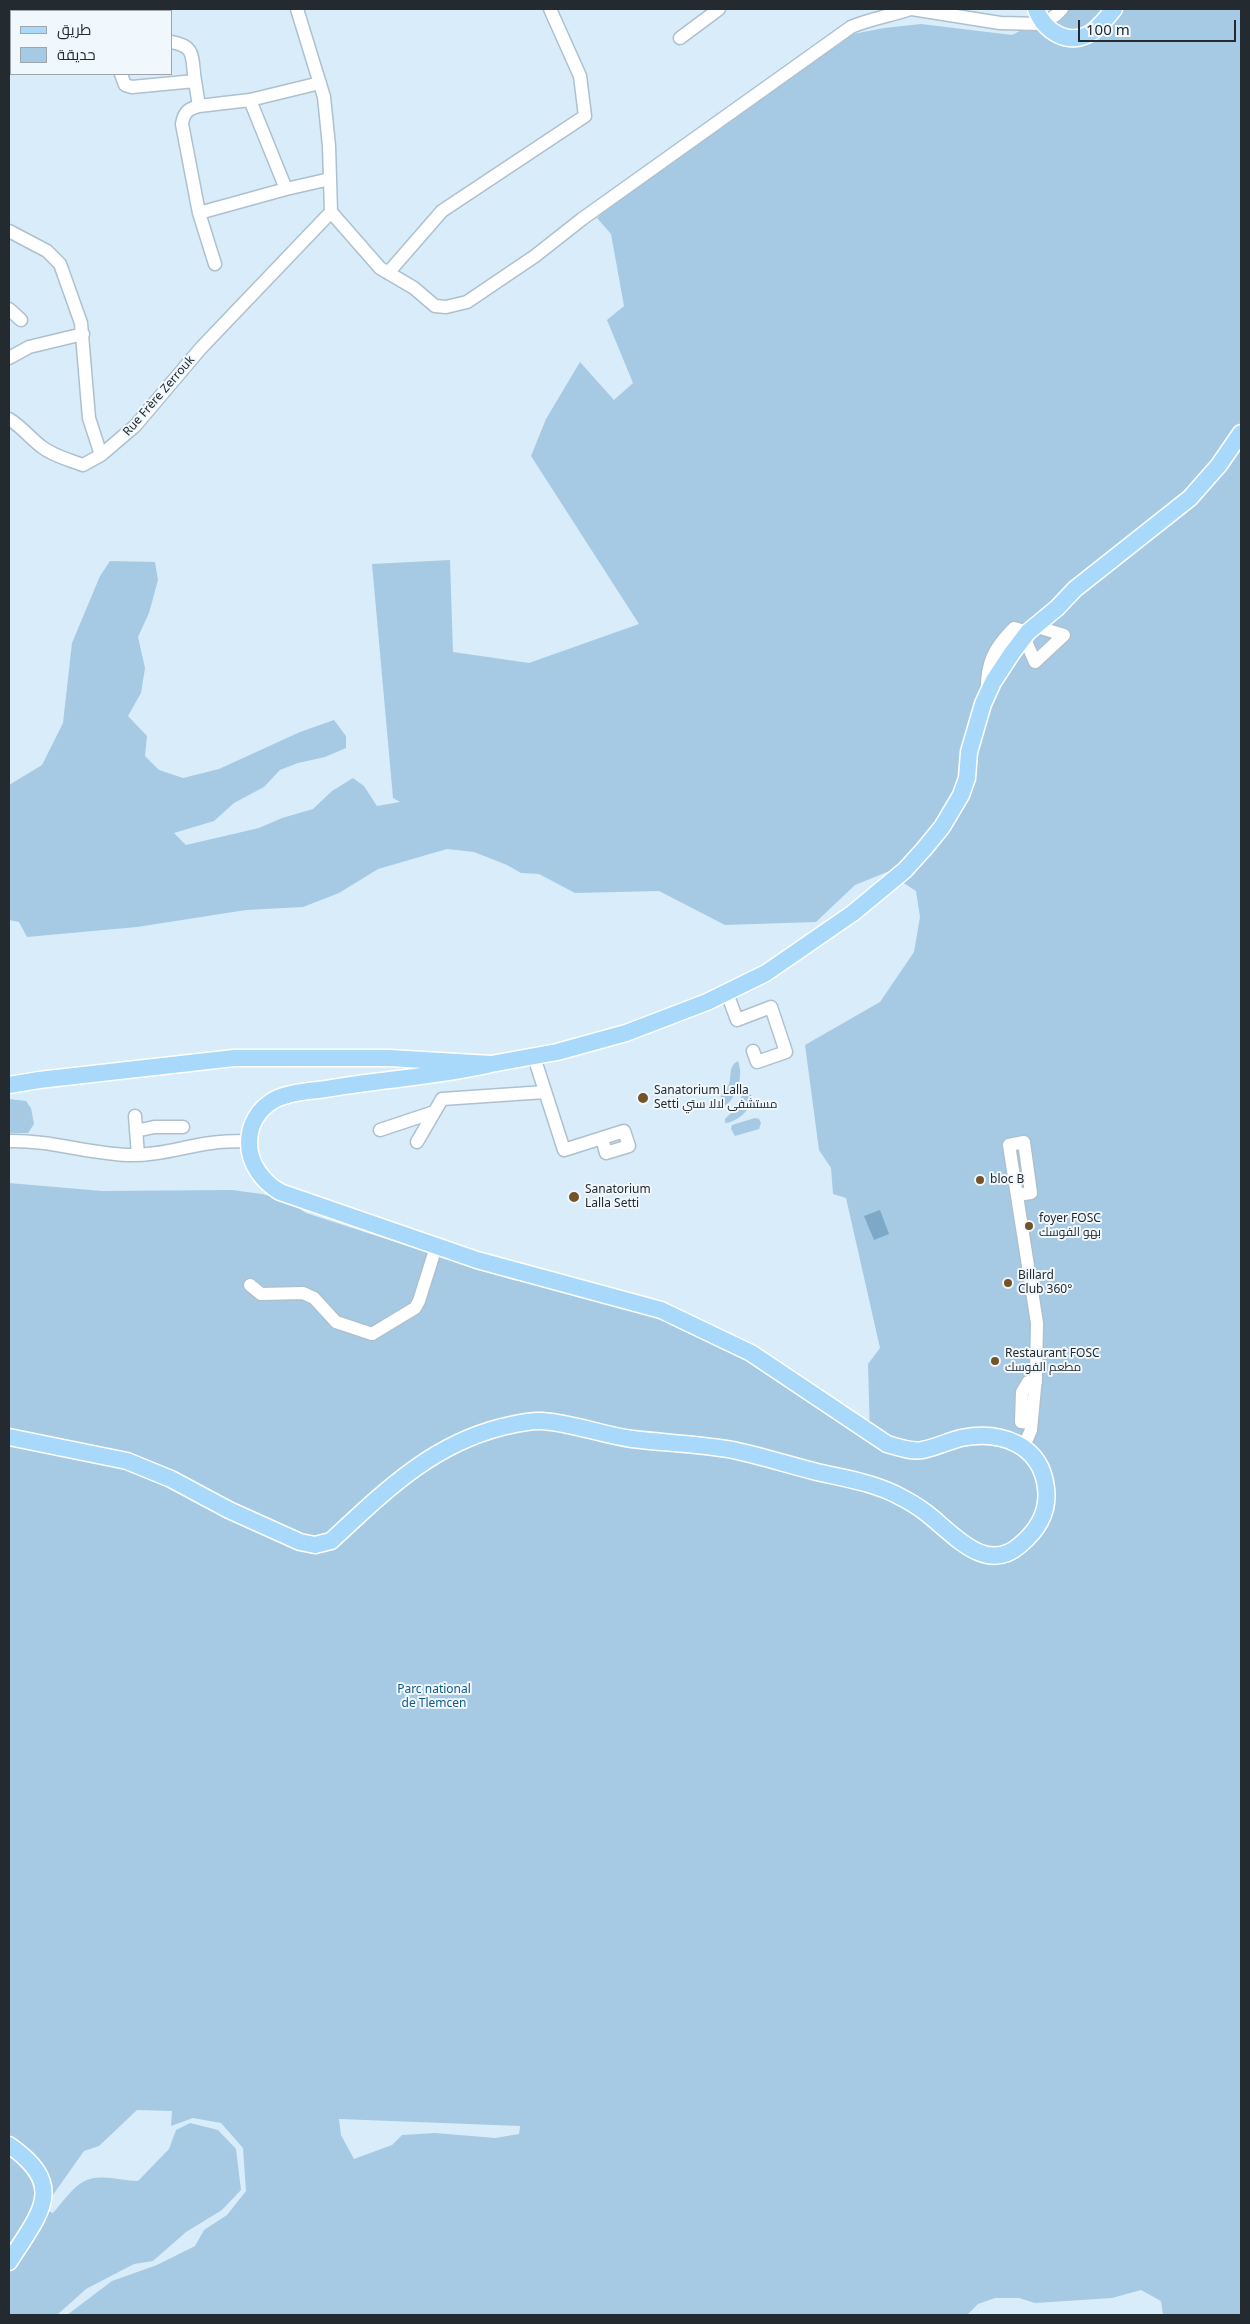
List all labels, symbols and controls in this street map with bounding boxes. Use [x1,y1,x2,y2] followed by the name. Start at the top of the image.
[10,10,172,75] legend
[1080,10,1238,42] scale bar
[57,19,91,39] text: طريق
[1086,19,1130,39] text: 100 m
[57,44,96,64] text: حديقة
[120,353,198,439] street label: Rue Frère Zerrouk
[654,1084,777,1112] place label: Sanatorium Lalla Setti مستشفى لالا ستي
[636,1091,650,1105] marker: Sanatorium Lalla Setti مستشفى لالا ستي
[990,1173,1024,1187] place label: bloc B
[974,1174,986,1186] marker: bloc B
[585,1183,651,1211] place label: Sanatorium Lalla Setti
[567,1190,581,1204] marker: Sanatorium Lalla Setti
[1039,1212,1101,1240] place label: foyer FOSC بهو الفوسك
[1023,1220,1035,1232] marker: foyer FOSC بهو الفوسك
[1018,1269,1072,1297] place label: Billard Club 360°
[1002,1277,1014,1289] marker: Billard Club 360°
[1005,1347,1100,1375] place label: Restaurant FOSC مطعم الفوسك
[989,1355,1001,1367] marker: Restaurant FOSC مطعم الفوسك
[397,1683,471,1711] park label: Parc national de Tlemcen

